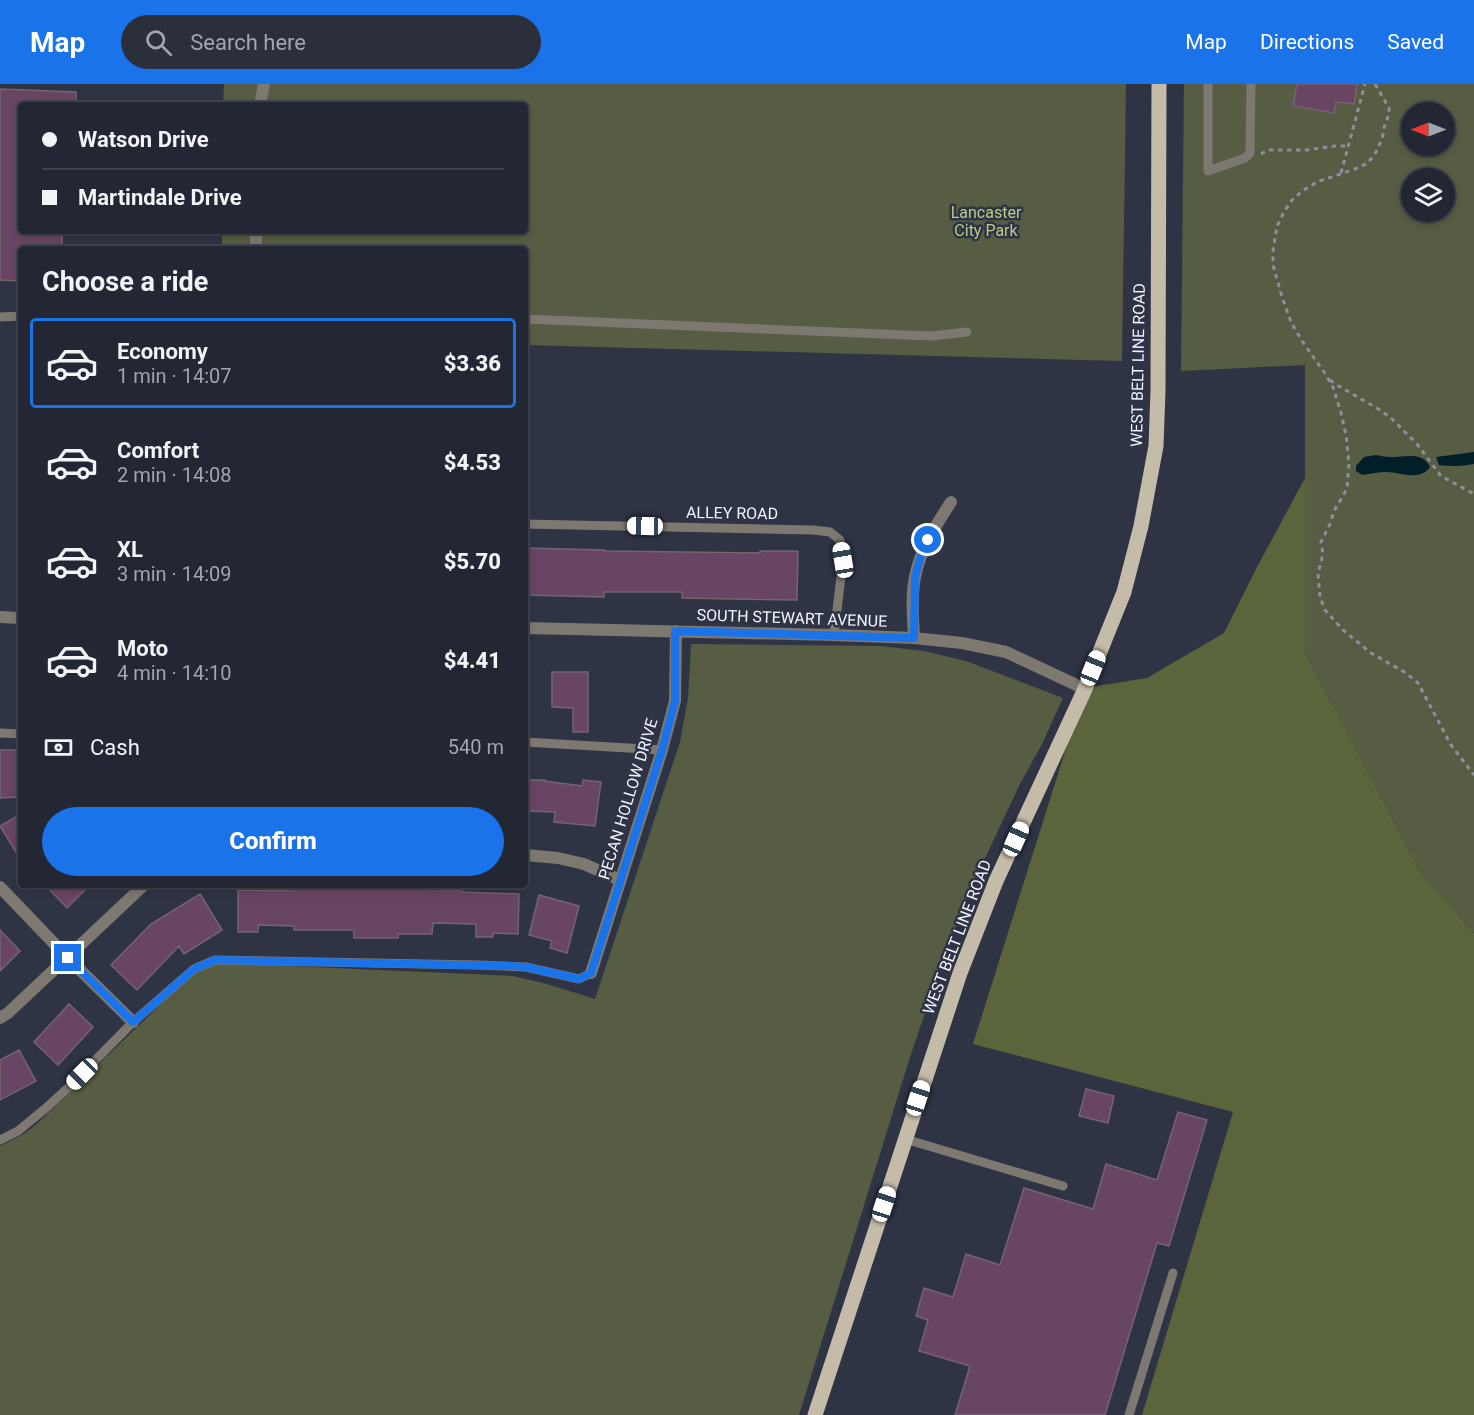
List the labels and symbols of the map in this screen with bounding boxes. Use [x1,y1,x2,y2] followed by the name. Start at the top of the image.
[1401,102,1455,156] north arrow
[951,203,1022,240] park label: Lancaster City Park
[1127,283,1149,447] street label: WEST BELT LINE ROAD
[686,503,778,523] street label: ALLEY ROAD
[627,517,663,535] car
[914,526,941,553] route start
[831,541,855,579] car
[696,605,888,631] street label: SOUTH STEWART AVENUE
[1078,648,1108,688] car
[594,716,662,882] street label: PECAN HOLLOW DRIVE
[1000,819,1032,859] car
[919,857,995,1017] street label: WEST BELT LINE ROAD
[54,944,81,971] route end
[63,1055,101,1093] car
[904,1078,932,1118] car
[870,1184,898,1224] car

